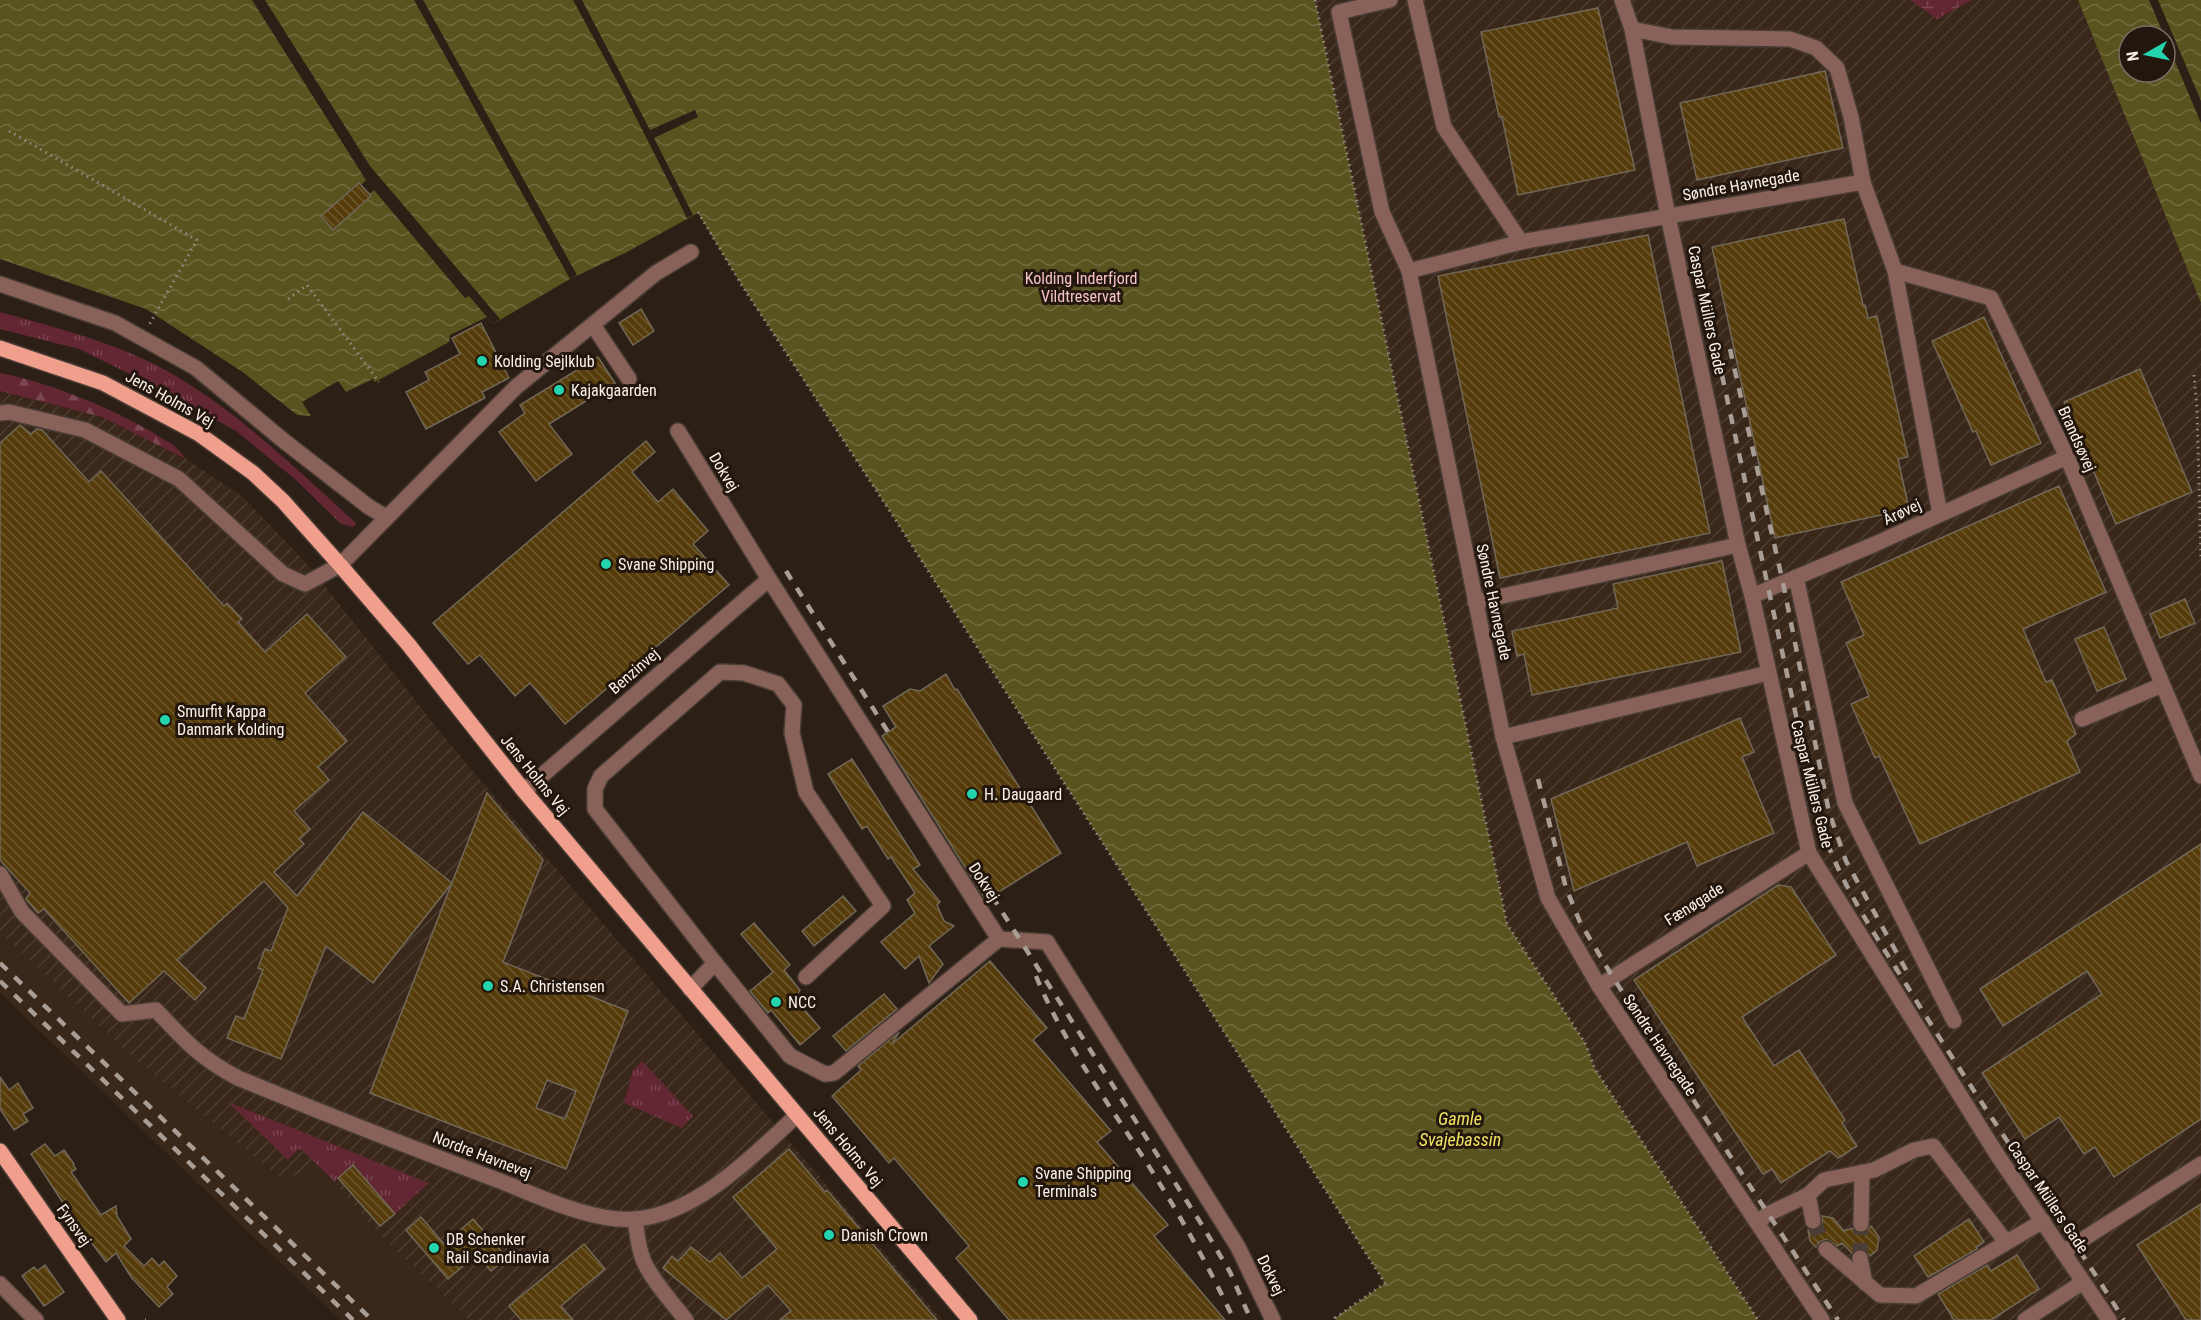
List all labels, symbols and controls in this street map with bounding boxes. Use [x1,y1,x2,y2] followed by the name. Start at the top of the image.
[2117,24,2177,84] north arrow
[2123,50,2143,63] text: N
[1681,165,1801,205] street label: Søndre Havnegade
[1684,244,1730,376] street label: Caspar Müllers Gade
[1025,269,1137,306] park label: Kolding Inderfjord Vildtreservat
[494,352,595,371] place label: Kolding Sejlklub
[475,354,489,368] marker: Kolding Sejlklub
[122,367,218,431] street label: Jens Holms Vej
[571,381,657,400] place label: Kajakgaarden
[552,383,566,397] marker: Kajakgaarden
[2054,403,2100,475] street label: Brandsøvej
[705,449,743,495] street label: Dokvej
[1879,494,1924,529] street label: Årøvej
[1472,542,1516,662] street label: Søndre Havnegade
[618,555,714,574] place label: Svane Shipping
[599,557,613,571] marker: Svane Shipping
[605,644,663,698] street label: Benzinvej
[177,702,284,739] place label: Smurfit Kappa Danmark Kolding
[158,713,172,727] marker: Smurfit Kappa Danmark Kolding
[1787,718,1837,850] street label: Caspar Müllers Gade
[497,731,573,819] street label: Jens Holms Vej
[984,785,1062,804] place label: H. Daugaard
[965,787,979,801] marker: H. Daugaard
[965,859,1003,905] street label: Dokvej
[1661,878,1727,930] street label: Fænøgade
[500,977,605,996] place label: S.A. Christensen
[481,979,495,993] marker: S.A. Christensen
[1619,991,1701,1099] street label: Søndre Havnegade
[788,993,816,1012] place label: NCC
[769,995,783,1009] marker: NCC
[809,1103,887,1191] street label: Jens Holms Vej
[1419,1108,1501,1150] water label: Gamle Svajebassin
[430,1128,534,1182] street label: Nordre Havnevej
[2003,1137,2093,1257] street label: Caspar Müllers Gade
[1035,1164,1131,1201] place label: Svane Shipping Terminals
[1016,1175,1030,1189] marker: Svane Shipping Terminals
[53,1200,95,1250] street label: Fynsvej
[841,1226,928,1245] place label: Danish Crown
[822,1228,836,1242] marker: Danish Crown
[446,1230,549,1267] place label: DB Schenker Rail Scandinavia
[427,1241,441,1255] marker: DB Schenker Rail Scandinavia
[1253,1252,1289,1298] street label: Dokvej

